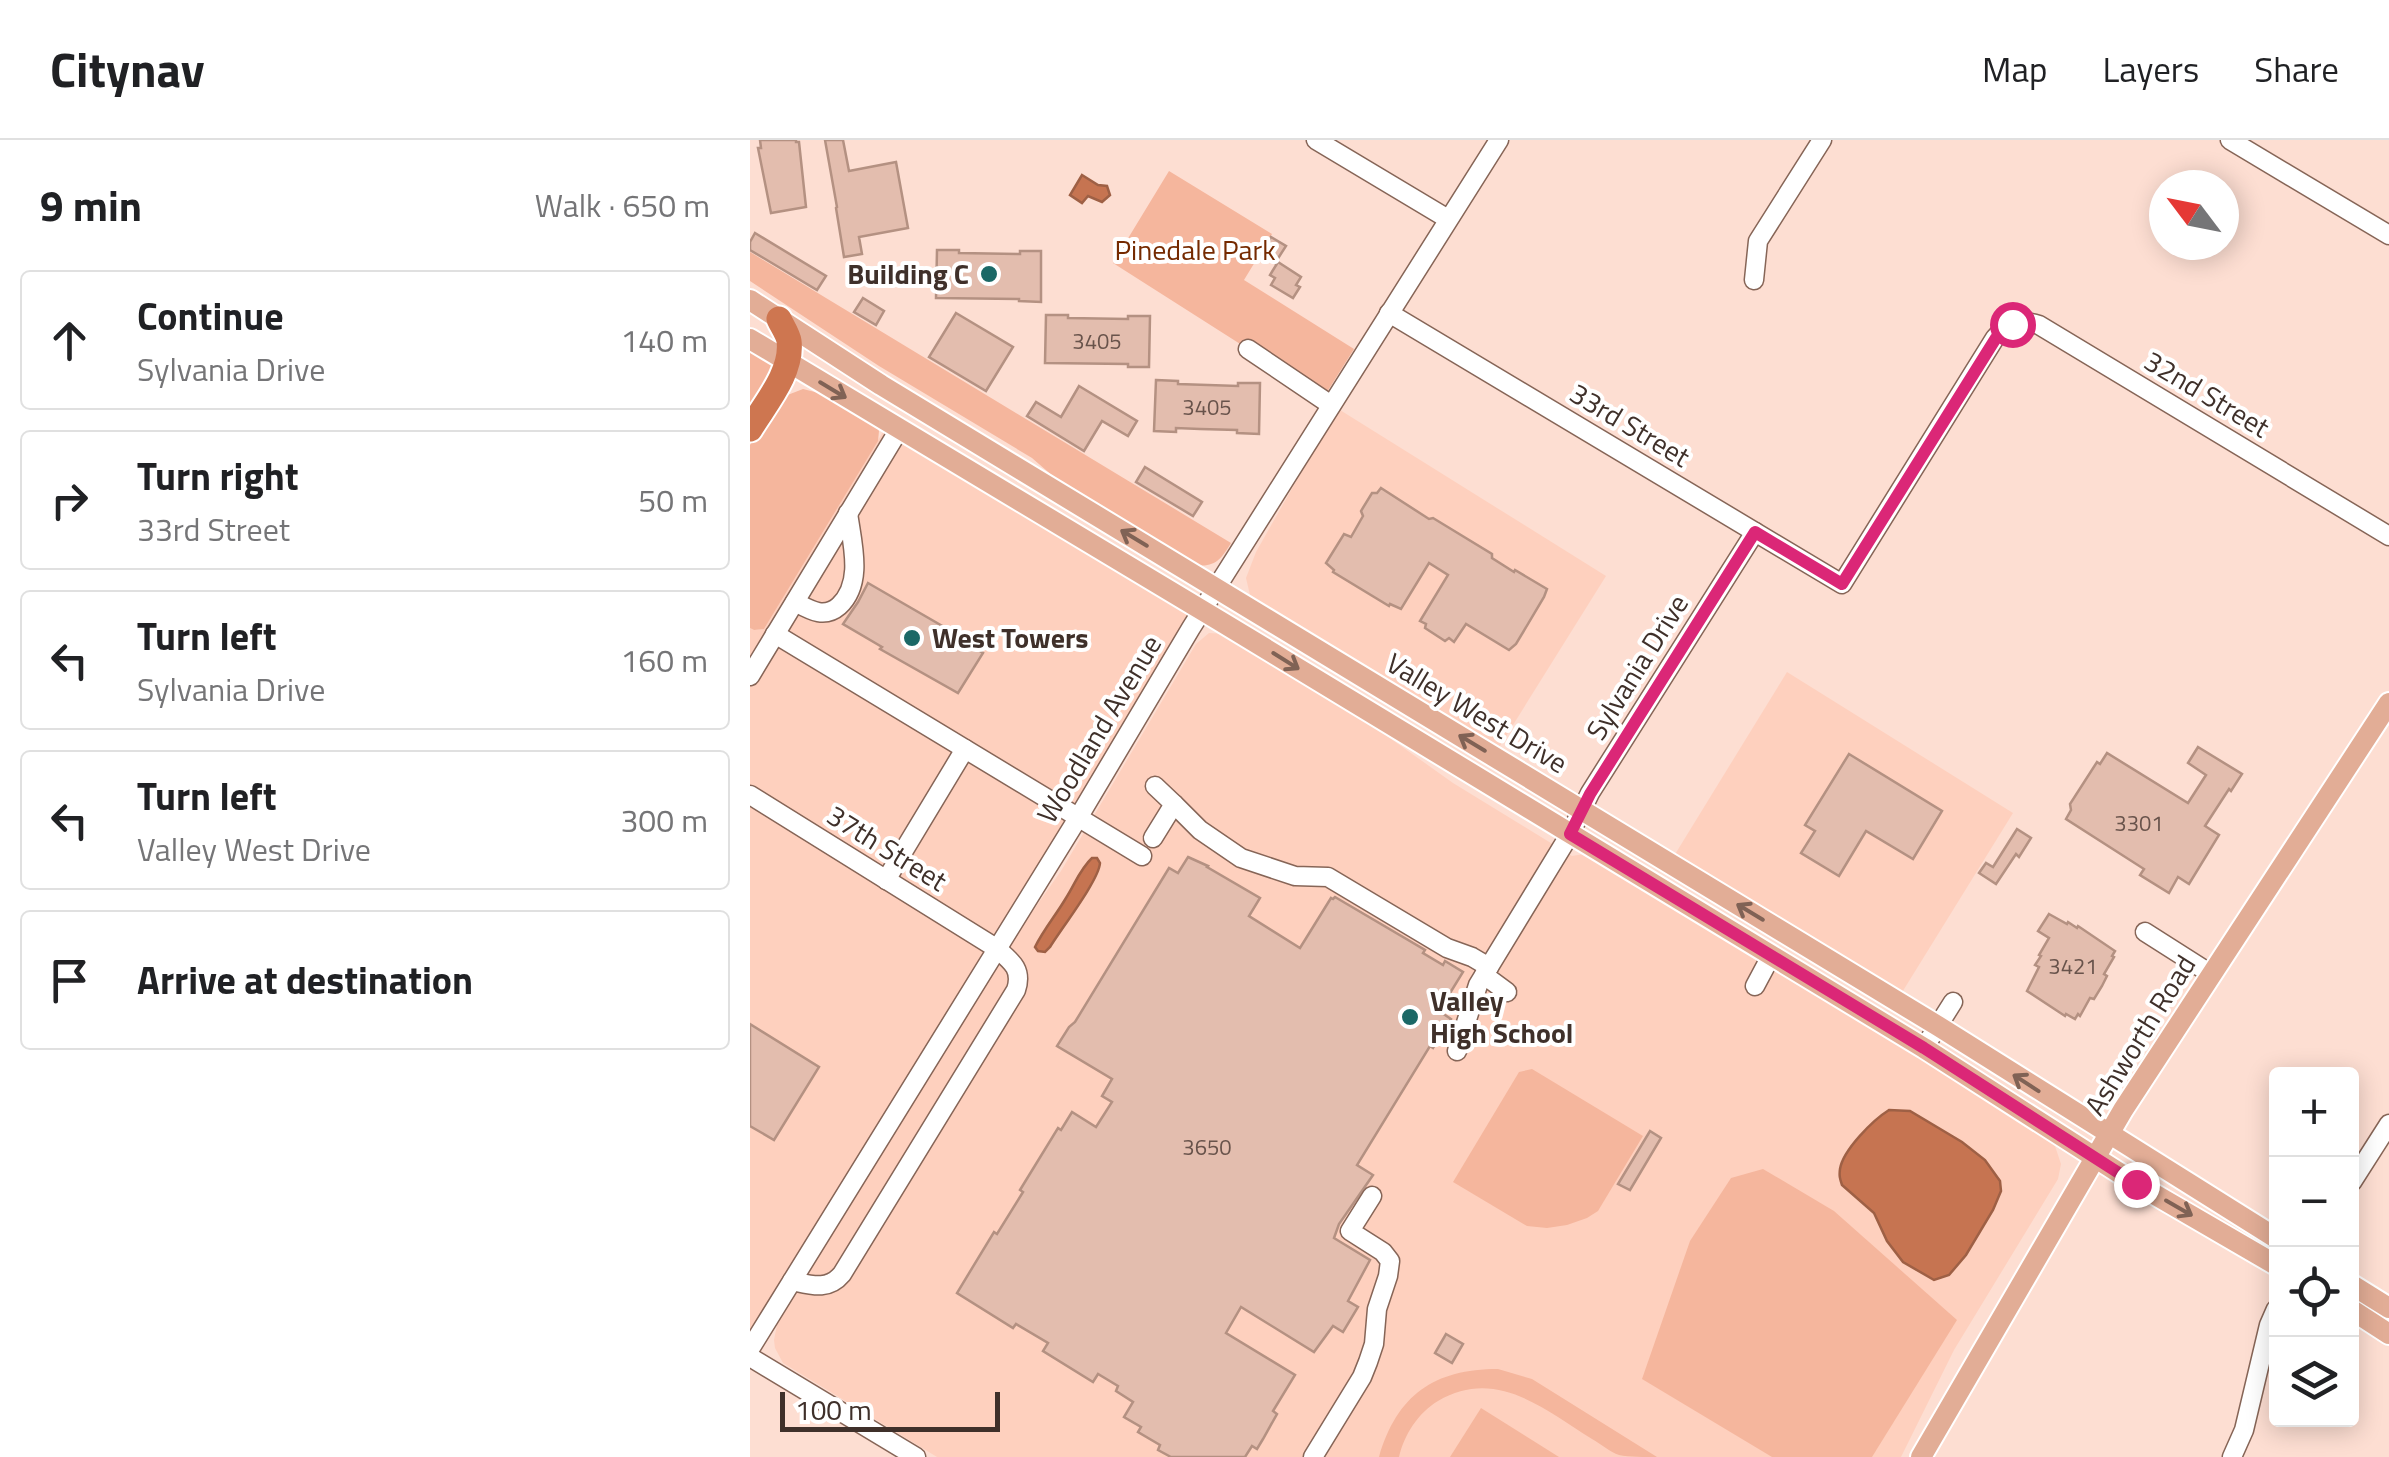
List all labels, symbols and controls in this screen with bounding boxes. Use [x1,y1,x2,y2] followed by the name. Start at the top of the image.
[50,33,205,106] text: Citynav
[1982,42,2047,96] text: Map
[2102,42,2199,96] text: Layers
[2254,42,2339,96] text: Share
[2149,170,2239,260] north arrow
[40,173,142,237] text: 9 min
[535,181,710,229] text: Walk · 650 m
[1114,228,1276,271] park label: Pinedale Park
[847,252,969,295] place label: Building C
[978,263,1000,285] marker: Building C
[137,287,284,345] text: Continue
[1990,302,2036,348] route start
[42,313,97,368] icon: ahead
[620,316,708,364] text: 140 m
[1072,324,1122,358] house number: 3405
[2136,339,2278,448] street label: 32nd Street
[137,345,325,393] text: Sylvania Drive
[1562,372,1699,478] street label: 33rd Street
[818,380,847,400] one-way arrow
[1182,390,1232,424] house number: 3405
[137,447,299,505] text: Turn right
[42,473,97,528] icon: right
[638,476,708,524] text: 50 m
[137,505,290,553] text: 33rd Street
[1120,528,1149,548] one-way arrow
[1575,585,1698,748] street label: Sylvania Drive
[137,607,277,665] text: Turn left
[932,616,1089,659] place label: West Towers
[901,627,923,649] marker: West Towers
[1025,627,1172,831] street label: Woodland Avenue
[42,633,97,688] icon: left
[620,636,708,684] text: 160 m
[1378,641,1576,784] street label: Valley West Drive
[1271,651,1300,671] one-way arrow
[137,665,325,713] text: Sylvania Drive
[1458,733,1487,753] one-way arrow
[137,767,277,825] text: Turn left
[42,793,97,848] icon: left
[819,794,956,902] street label: 37th Street
[620,796,708,844] text: 300 m
[2114,806,2164,840] house number: 3301
[137,825,371,873] text: Valley West Drive
[1736,902,1765,922] one-way arrow
[2073,946,2206,1123] street label: Ashworth Road
[2048,949,2098,983] house number: 3421
[137,951,473,1009] text: Arrive at destination
[42,953,97,1008] icon: arrive
[1430,979,1573,1054] place label: Valley High School
[1399,1006,1421,1028] marker: Valley High School
[2269,1067,2359,1427] map controls
[2269,1067,2359,1157] button: +
[2013,1072,2041,1093] one-way arrow
[1182,1130,1232,1164] house number: 3650
[2269,1157,2359,1247] button: −
[2114,1162,2160,1208] route end
[2163,1199,2193,1219] one-way arrow
[2269,1247,2359,1337] button: locate
[2269,1337,2359,1427] button: layers
[780,1387,1000,1432] scale bar
[795,1388,872,1431] text: 100 m

